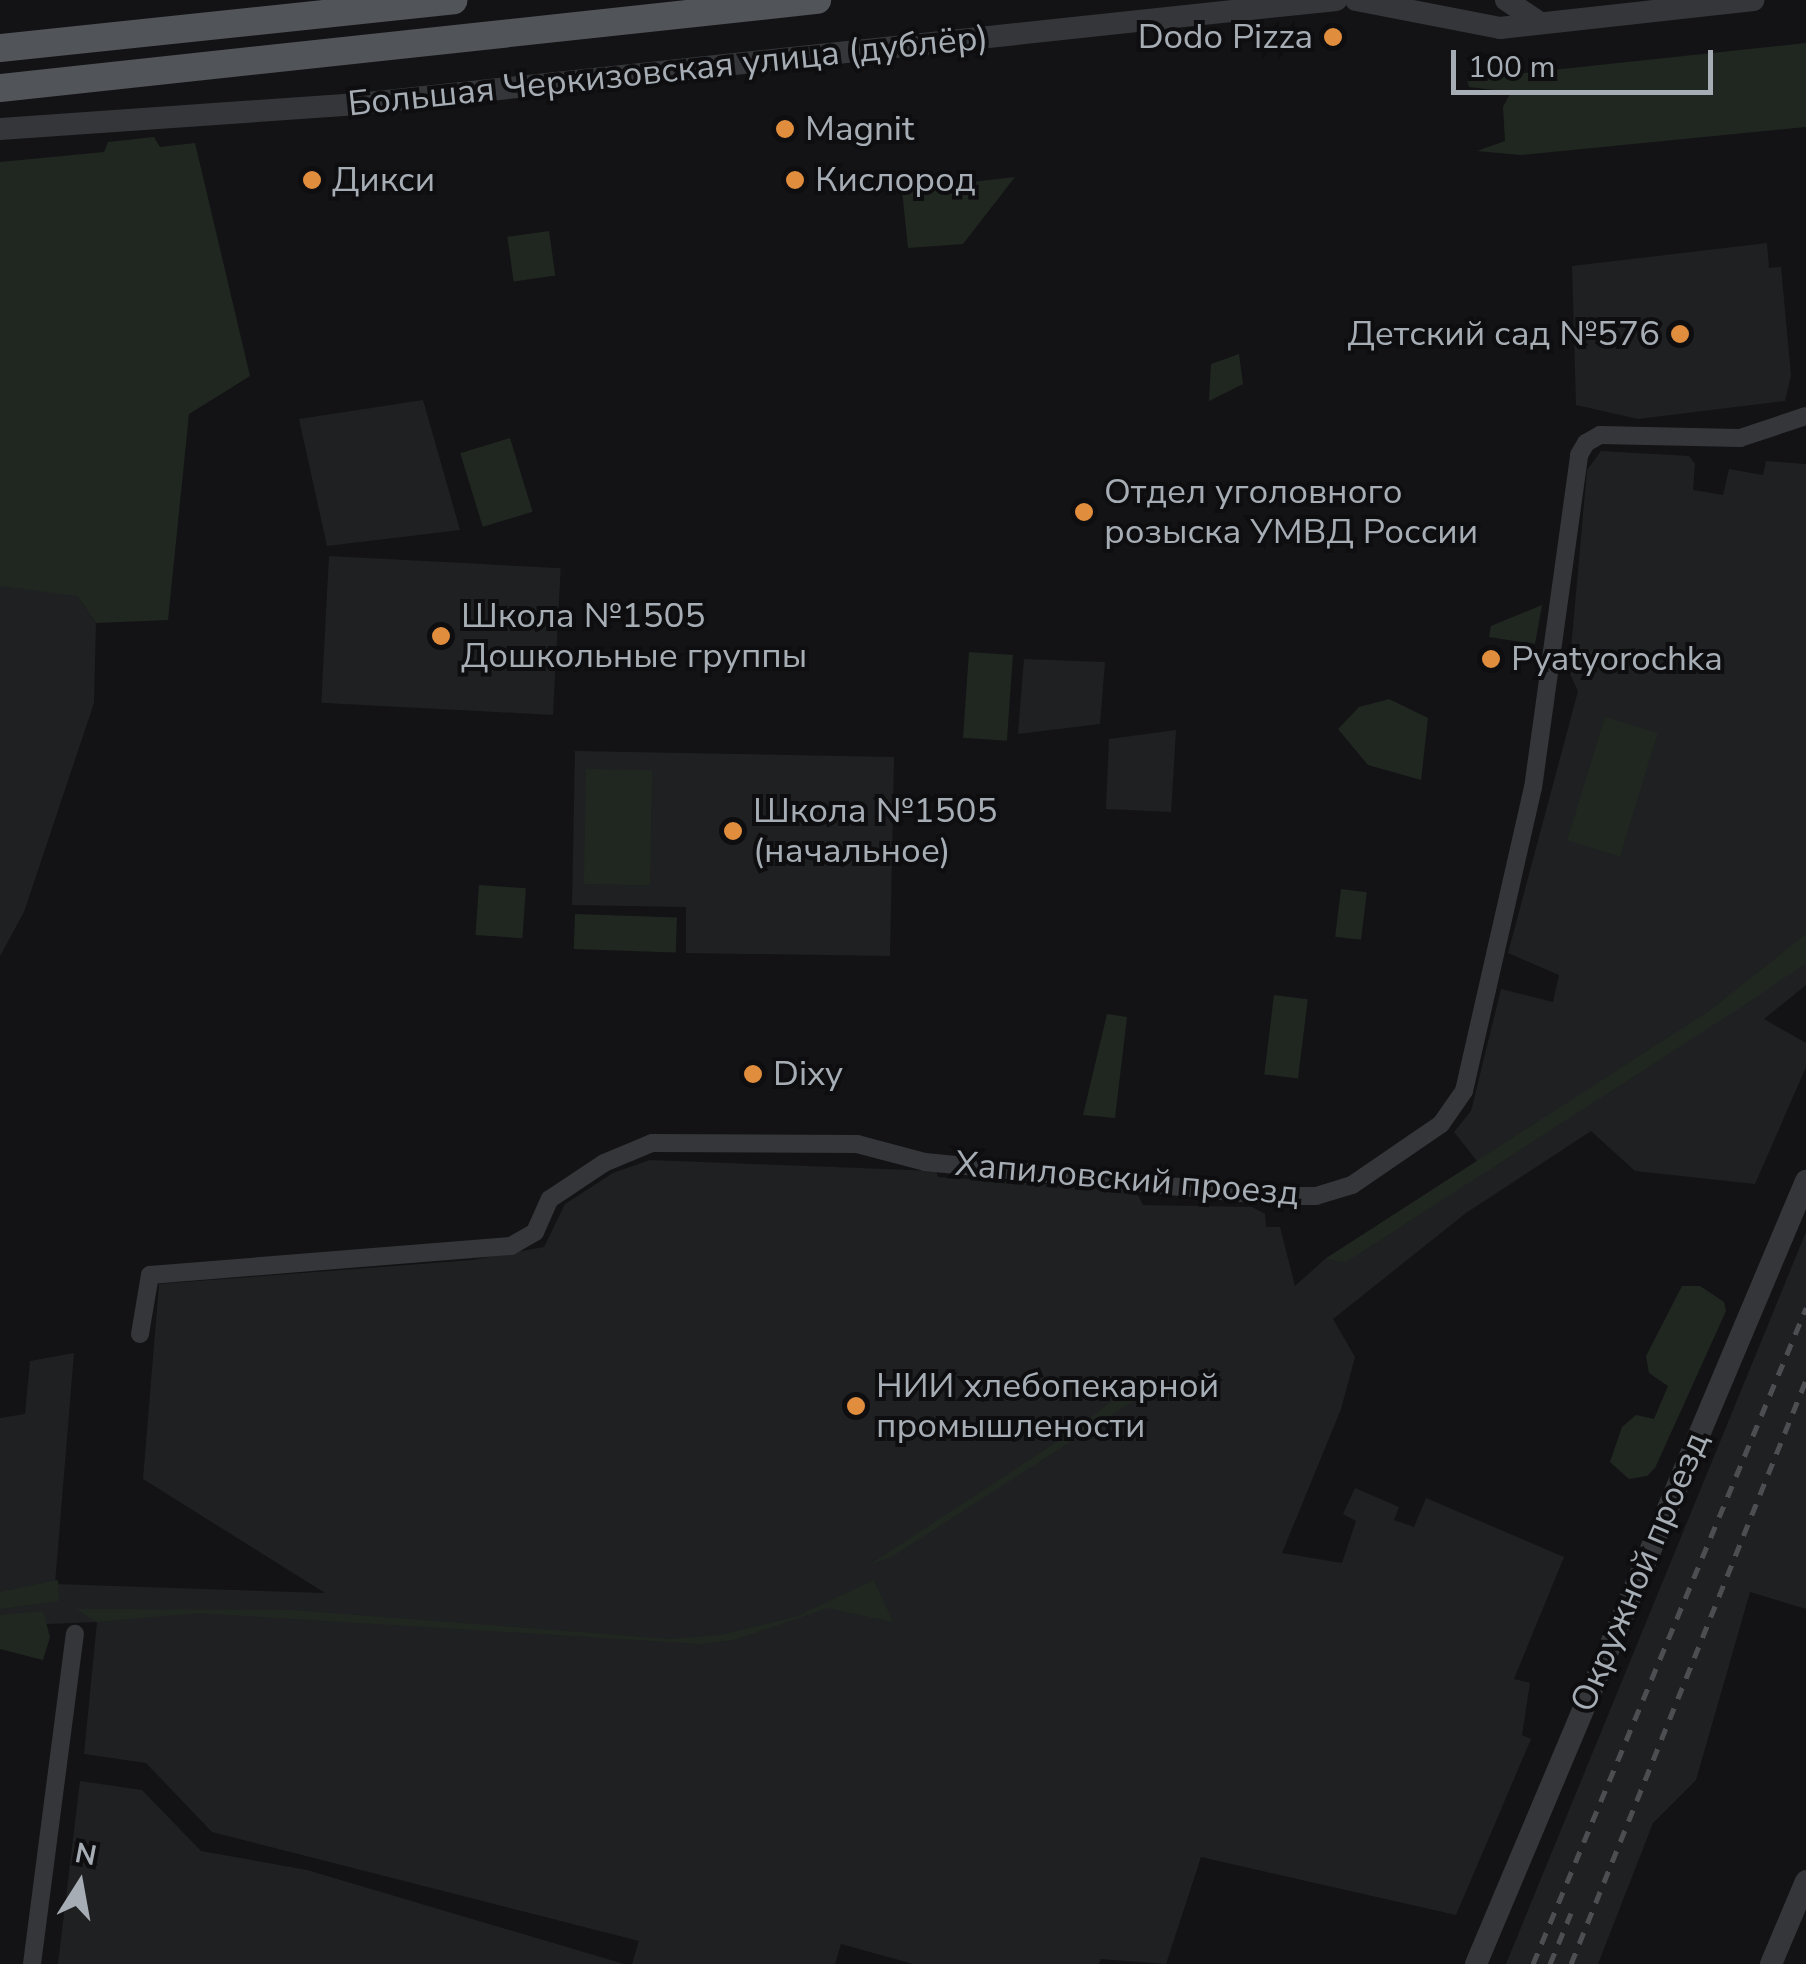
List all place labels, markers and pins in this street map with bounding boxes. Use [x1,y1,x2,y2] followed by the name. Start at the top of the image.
[1138,16,1313,58] place label: Dodo Pizza
[1322,26,1344,48] marker: Dodo Pizza
[805,108,914,150] place label: Magnit
[774,118,796,140] marker: Magnit
[332,159,435,201] place label: Дикси
[815,159,976,201] place label: Кислород
[301,169,323,191] marker: Дикси
[784,169,806,191] marker: Кислород
[1348,313,1660,355] place label: Детский сад №576
[1669,323,1691,345] marker: Детский сад №576
[1104,471,1478,553] place label: Отдел уголовного розыска УМВД России
[1073,501,1095,523] marker: Отдел уголовного розыска УМВД России
[461,595,807,677] place label: Школа №1505 Дошкольные группы
[430,625,452,647] marker: Школа №1505 Дошкольные группы
[1511,638,1723,680] place label: Pyatyorochka
[1480,648,1502,670] marker: Pyatyorochka
[753,790,997,872] place label: Школа №1505 (начальное)
[722,820,744,842] marker: Школа №1505 (начальное)
[773,1053,843,1095] place label: Dixy
[742,1063,764,1085] marker: Dixy
[876,1365,1219,1447] place label: НИИ хлебопекарной промышлености
[845,1395,867,1417] marker: НИИ хлебопекарной промышлености

